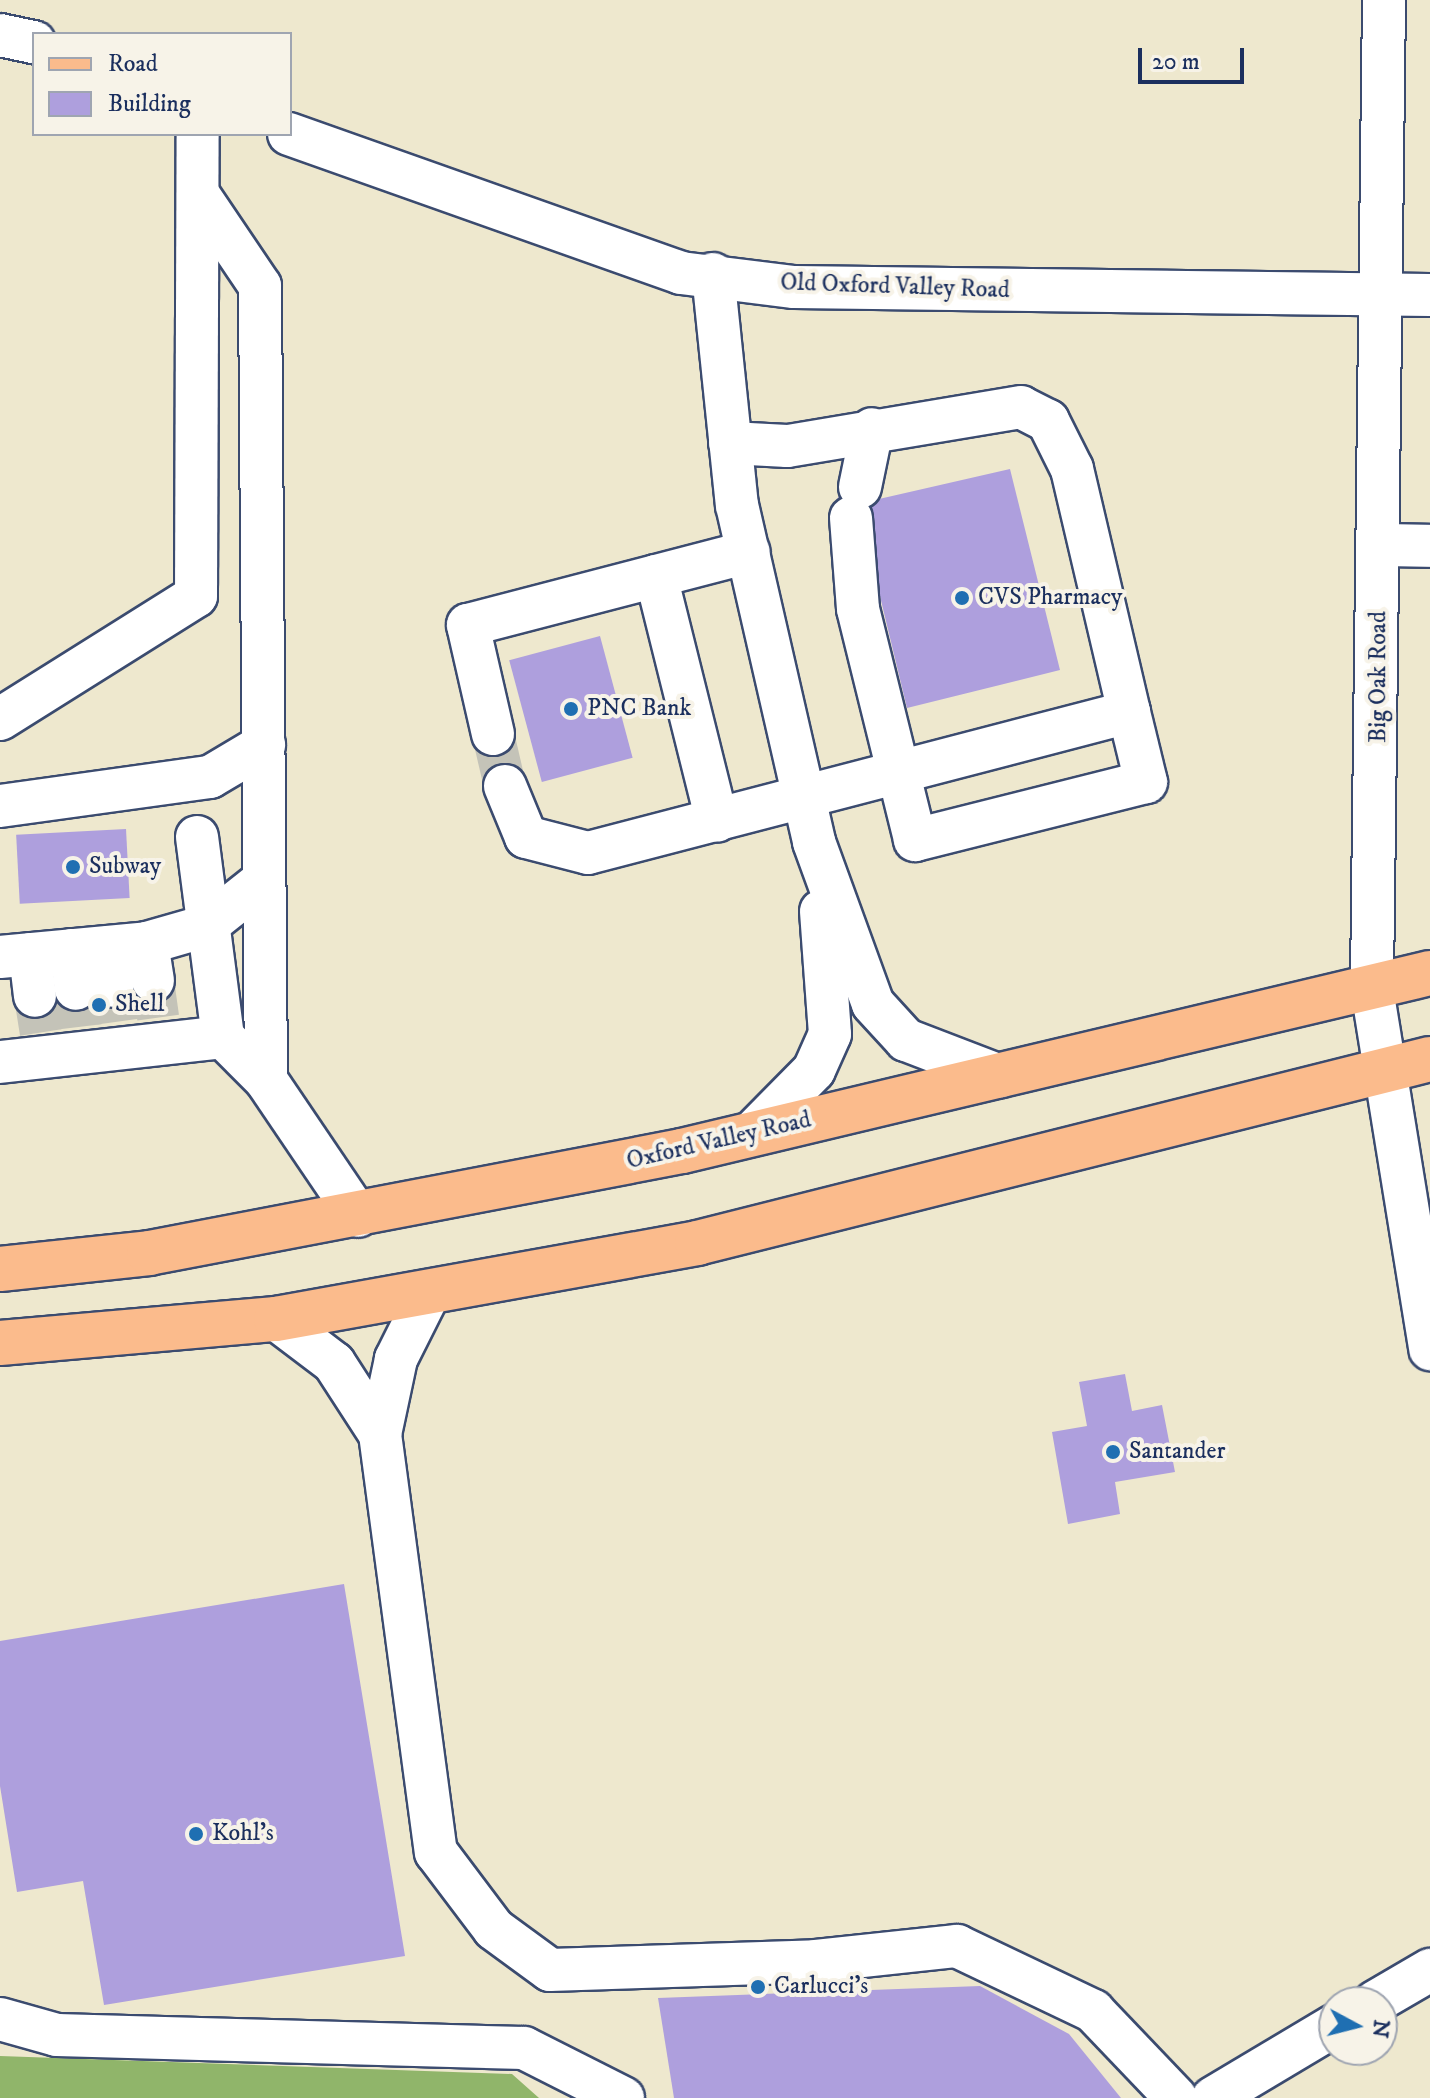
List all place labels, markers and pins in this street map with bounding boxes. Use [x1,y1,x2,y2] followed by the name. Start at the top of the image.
[978,584,1122,612] place label: CVS Pharmacy
[953,589,971,607] marker: CVS Pharmacy
[587,695,691,723] place label: PNC Bank
[562,700,580,718] marker: PNC Bank
[89,853,161,881] place label: Subway
[64,858,82,876] marker: Subway
[115,991,164,1019] place label: Shell
[90,996,108,1014] marker: Shell
[1129,1438,1225,1466] place label: Santander
[1104,1443,1122,1461] marker: Santander
[212,1820,274,1848] place label: Kohl's
[187,1825,205,1843] marker: Kohl's
[774,1973,868,2001] place label: Carlucci's
[749,1978,767,1996] marker: Carlucci's

